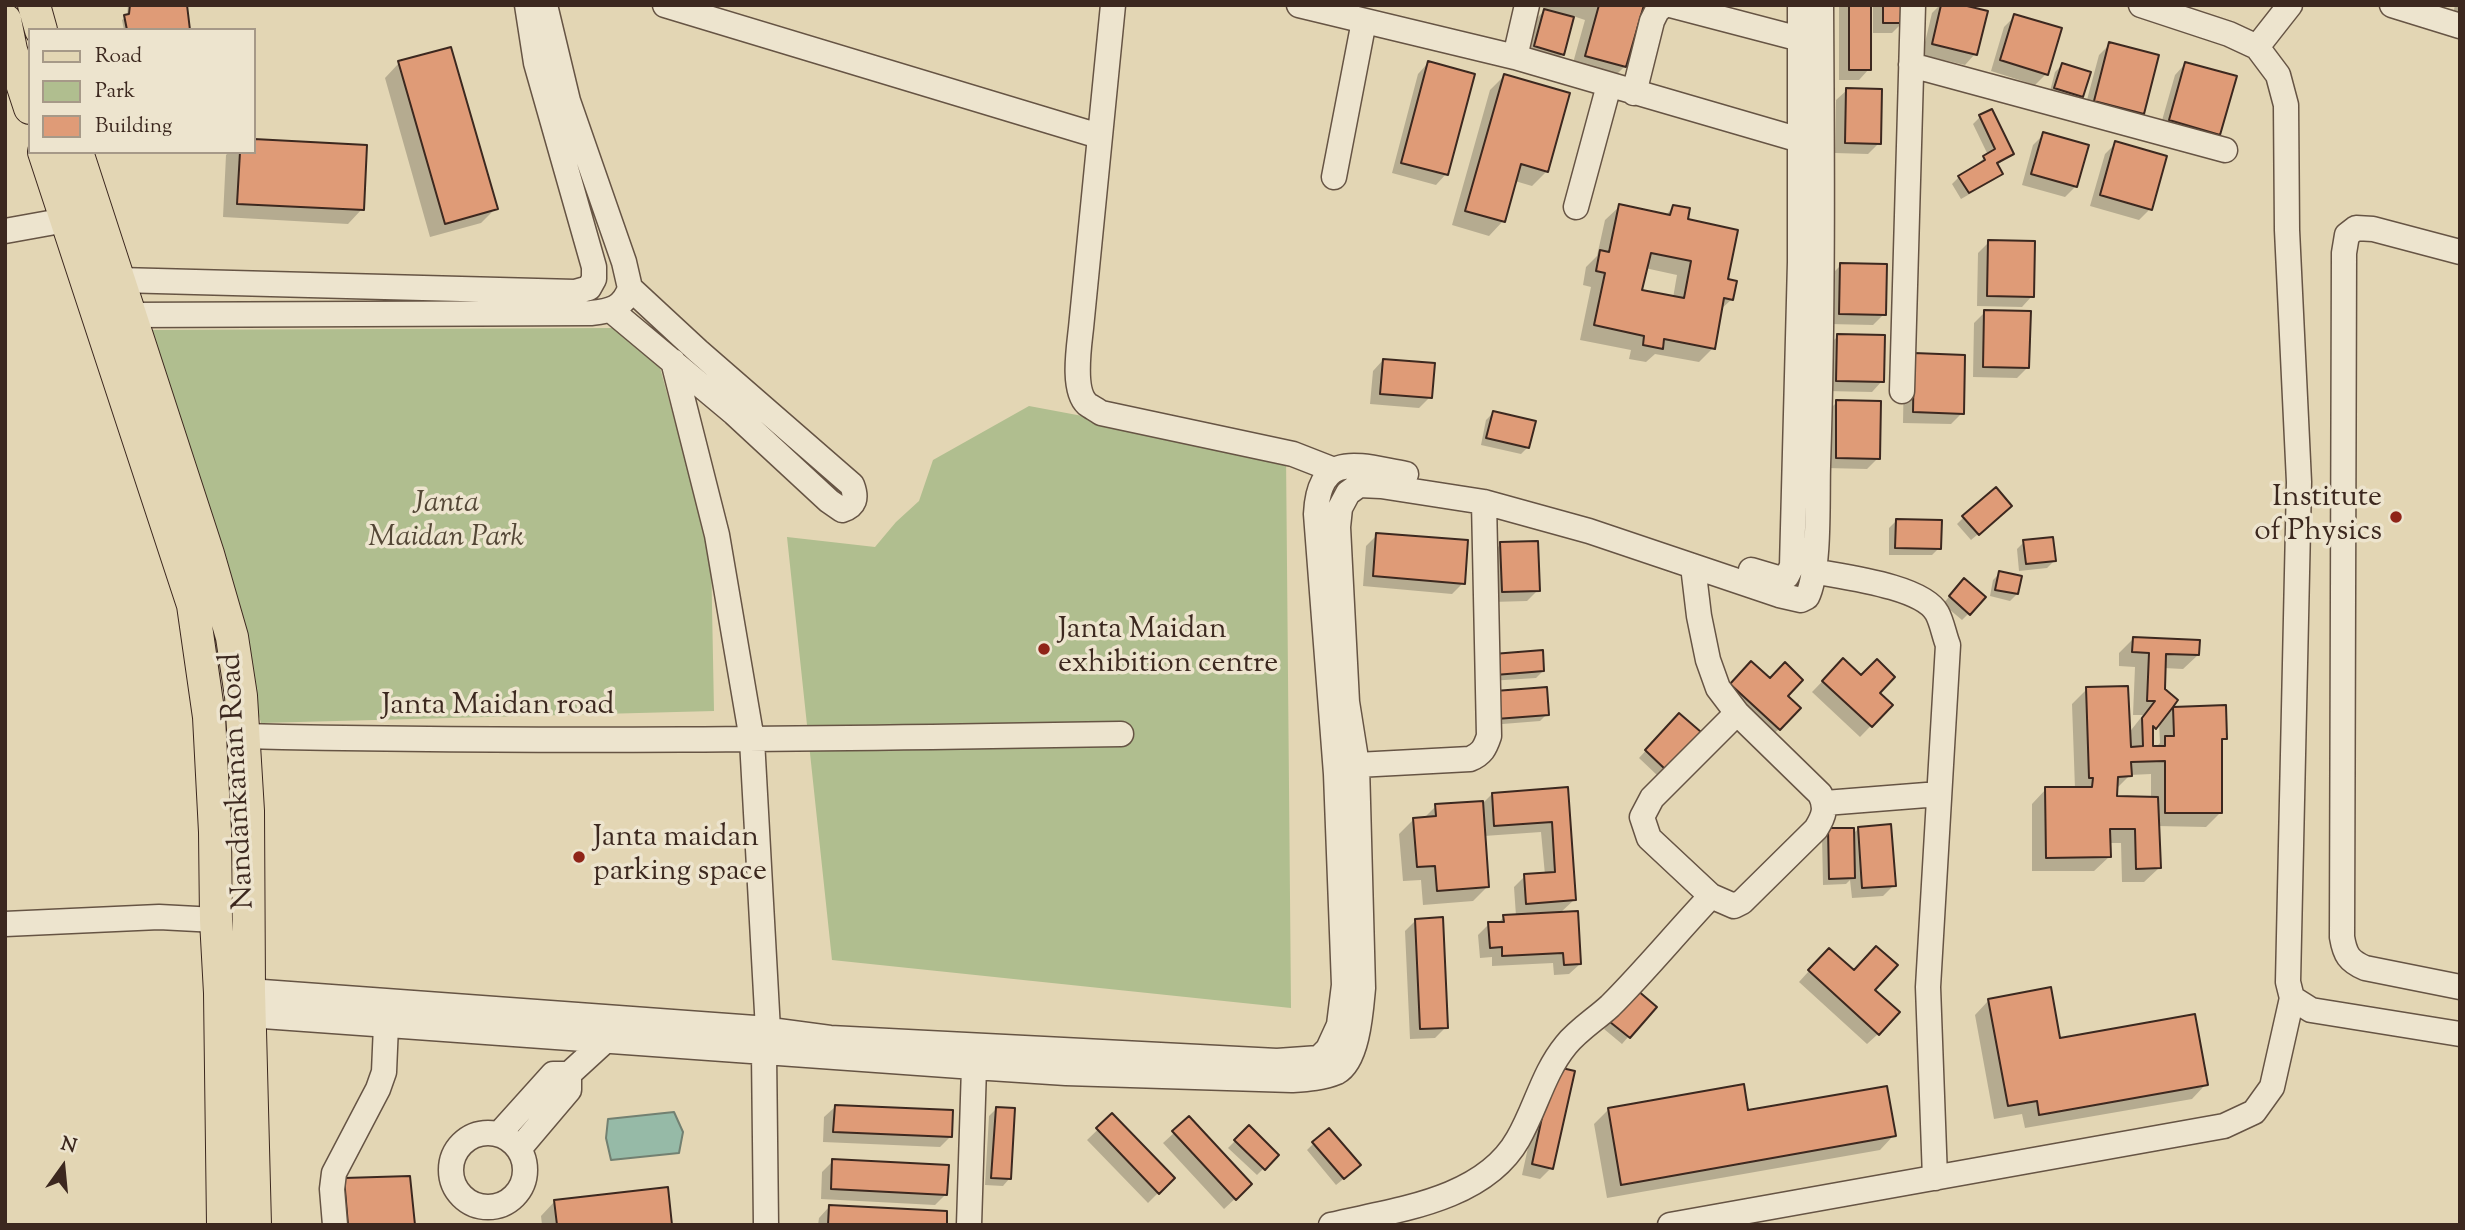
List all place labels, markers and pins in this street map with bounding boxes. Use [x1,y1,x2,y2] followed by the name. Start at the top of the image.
[2254,482,2382,552] place label: Institute of Physics
[2388,509,2404,525] marker: Institute of Physics
[1058,614,1278,684] place label: Janta Maidan exhibition centre
[1036,641,1052,657] marker: Janta Maidan exhibition centre
[593,822,767,892] place label: Janta maidan parking space
[571,849,587,865] marker: Janta maidan parking space

